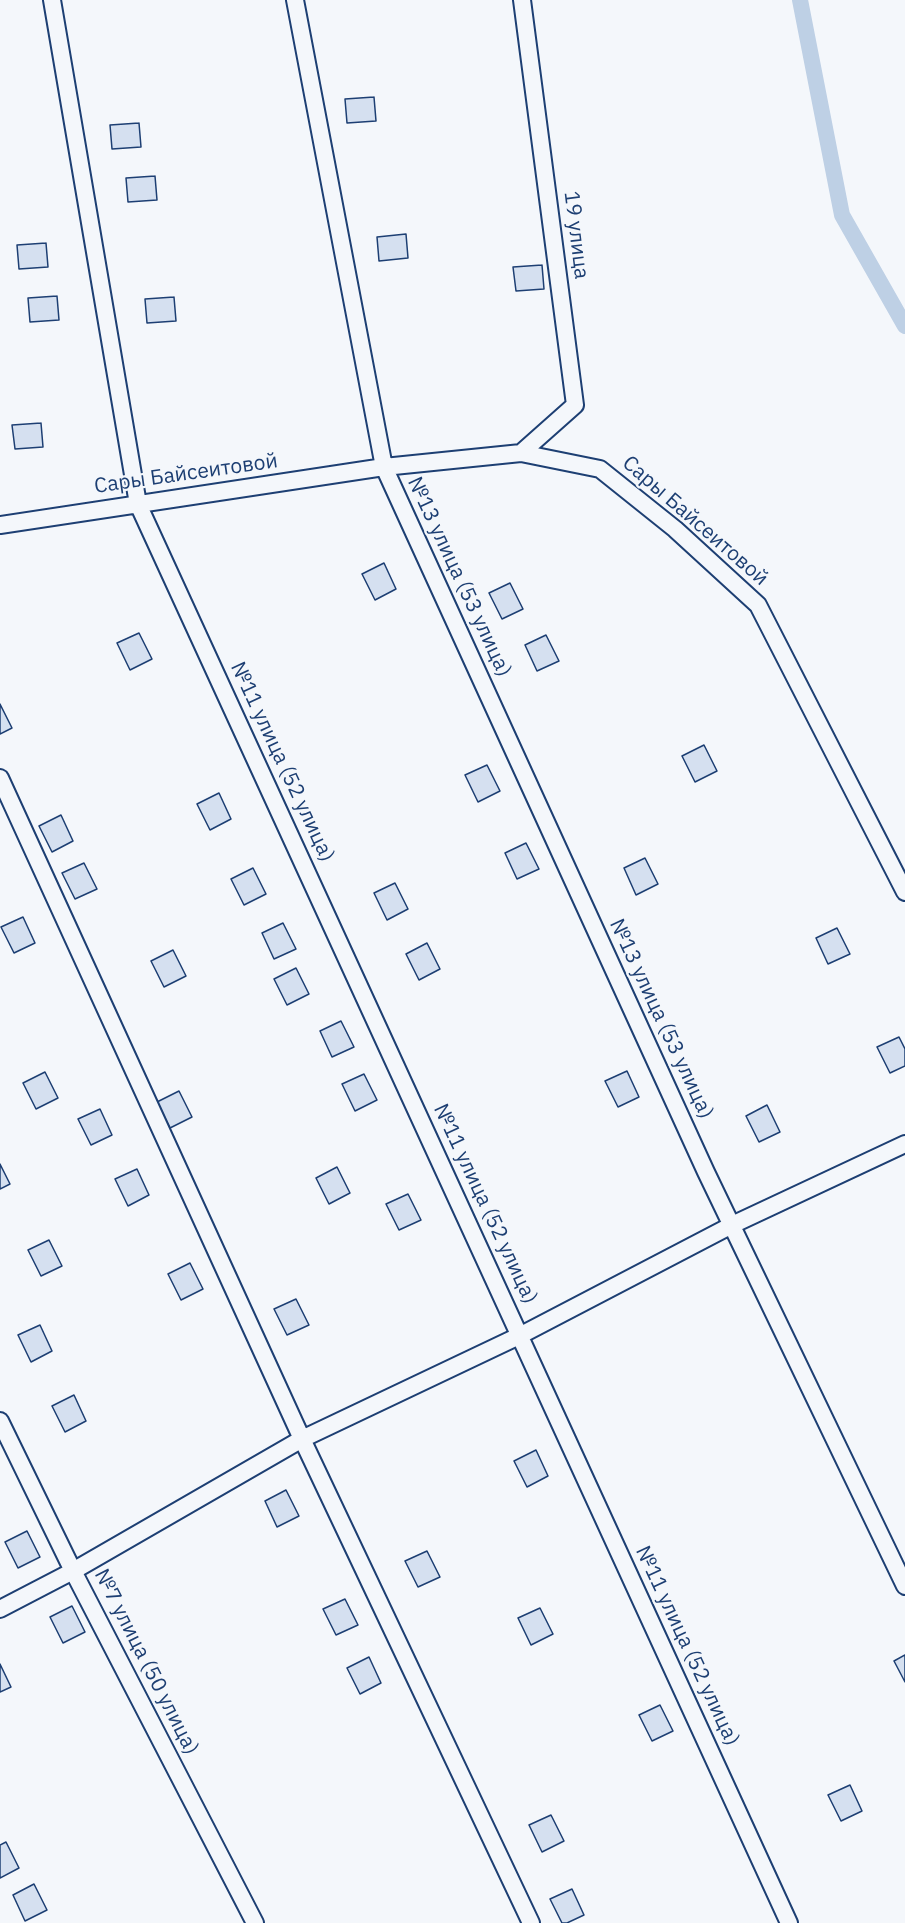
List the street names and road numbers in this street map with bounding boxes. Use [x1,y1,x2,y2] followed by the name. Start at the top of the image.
[558,190,594,280] street label: 19 улица
[93,449,279,499] street label: Сары Байсеитовой
[617,451,773,591] street label: Сары Байсеитовой
[402,473,516,681] street label: №13 улица (53 улица)
[225,658,339,866] street label: №11 улица (52 улица)
[604,915,718,1123] street label: №13 улица (53 улица)
[428,1100,542,1308] street label: №11 улица (52 улица)
[630,1542,744,1750] street label: №11 улица (52 улица)
[88,1565,204,1759] street label: №7 улица (50 улица)

